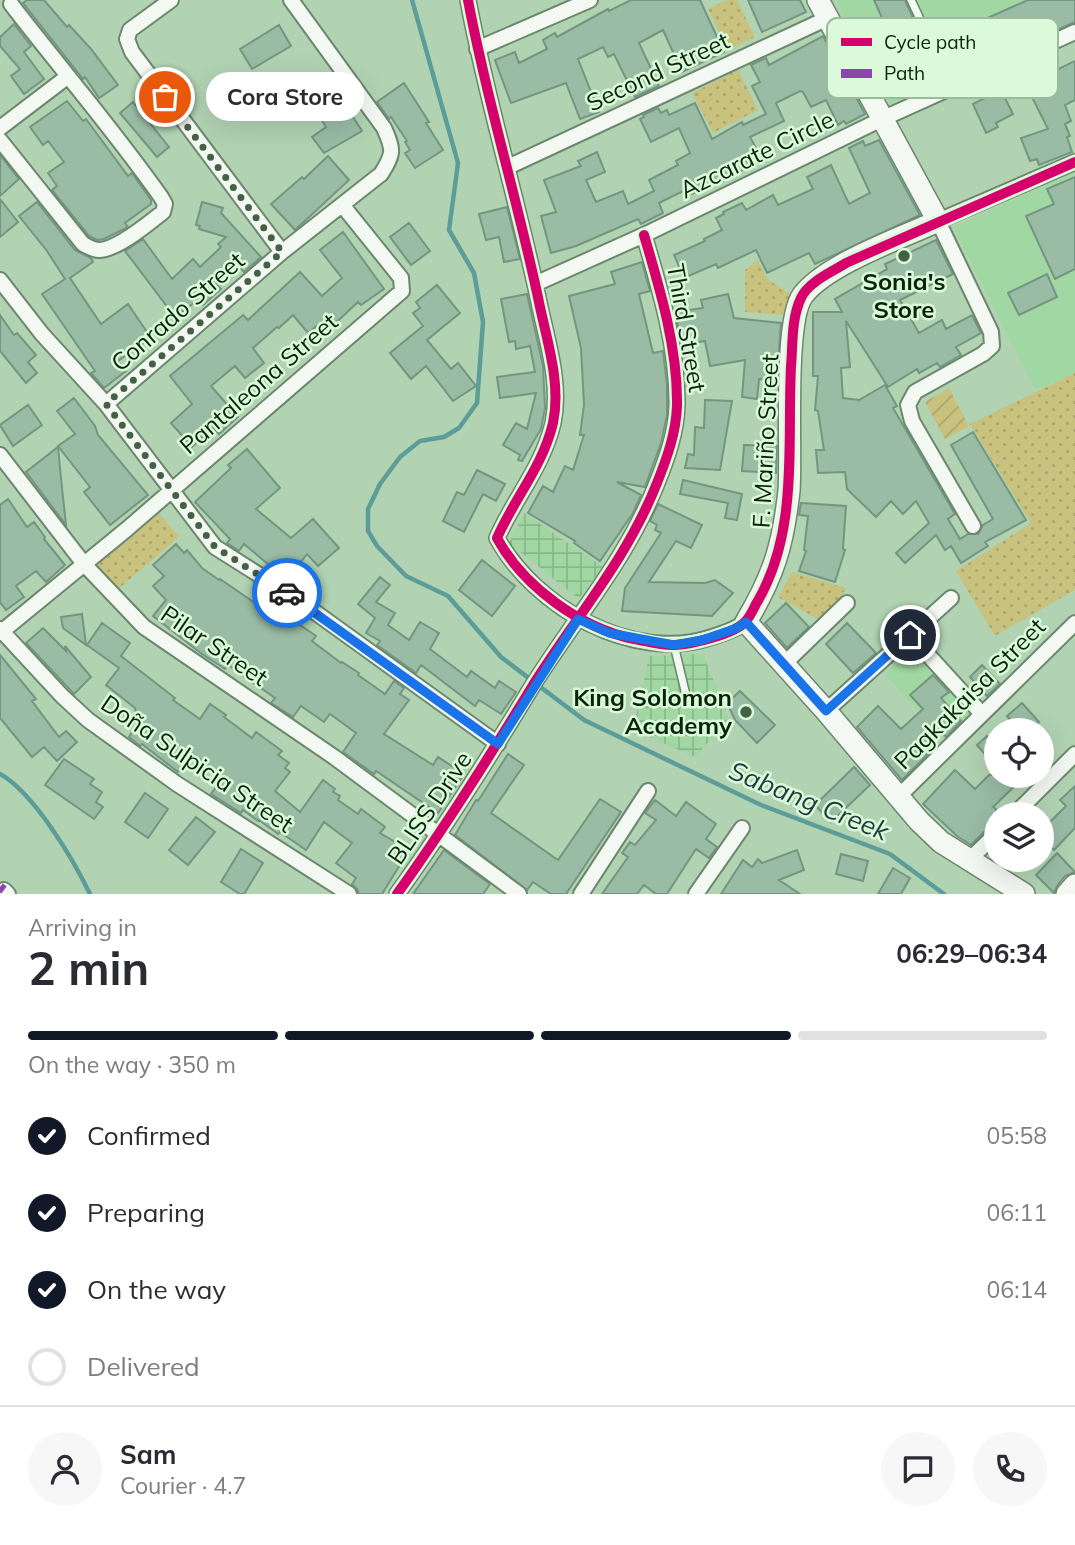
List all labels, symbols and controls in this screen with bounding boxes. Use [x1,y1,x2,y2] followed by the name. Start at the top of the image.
[827,18,1058,98] legend
[581,25,734,117] street label: Second Street
[884,30,976,54] text: Cycle path
[884,61,925,85] text: Path
[135,67,195,127] pin
[207,72,364,122] callout: Cora Store
[146,78,184,116] icon: bag
[227,82,343,111] text: Cora Store
[675,104,839,204] street label: Azcarate Circle
[104,245,250,377] street label: Conrado Street
[896,248,912,264] marker: Sonia's Store
[661,261,713,394] street label: Third Street
[862,266,946,324] place label: Sonia's Store
[173,306,344,460] street label: Pantaleona Street
[745,353,785,529] street label: F. Mariño Street
[252,558,322,628] courier
[268,574,306,612] icon: car
[155,598,274,692] street label: Pilar Street
[880,605,940,665] pin
[887,611,1051,775] street label: Pagkakaisa Street
[891,616,929,654] icon: home
[573,682,733,740] place label: King Solomon Academy
[96,688,299,839] street label: Doña Sulpicia Street
[738,704,754,720] marker: King Solomon Academy
[984,718,1054,872] map controls
[984,718,1054,788] button: locate
[380,745,478,870] street label: BLISS Drive
[724,754,894,848] water label: Sabang Creek
[984,802,1054,872] button: layers
[28,913,137,942] text: Arriving in
[896,937,1047,970] text: 06:29–06:34
[28,939,149,997] text: 2 min
[28,1050,236,1079] text: On the way · 350 m
[28,1117,66,1155] icon: check
[87,1119,211,1152] text: Confirmed
[987,1121,1047,1150] text: 05:58
[28,1194,66,1232] icon: check
[87,1196,205,1229] text: Preparing
[987,1198,1047,1227] text: 06:11
[28,1271,66,1309] icon: check
[87,1273,226,1306] text: On the way
[987,1275,1047,1304] text: 06:14
[87,1350,200,1383] text: Delivered
[28,1432,102,1506] button: person
[881,1432,955,1506] button: chat
[973,1432,1047,1506] button: phone
[120,1438,176,1471] text: Sam
[120,1471,246,1500] text: Courier · 4.7

